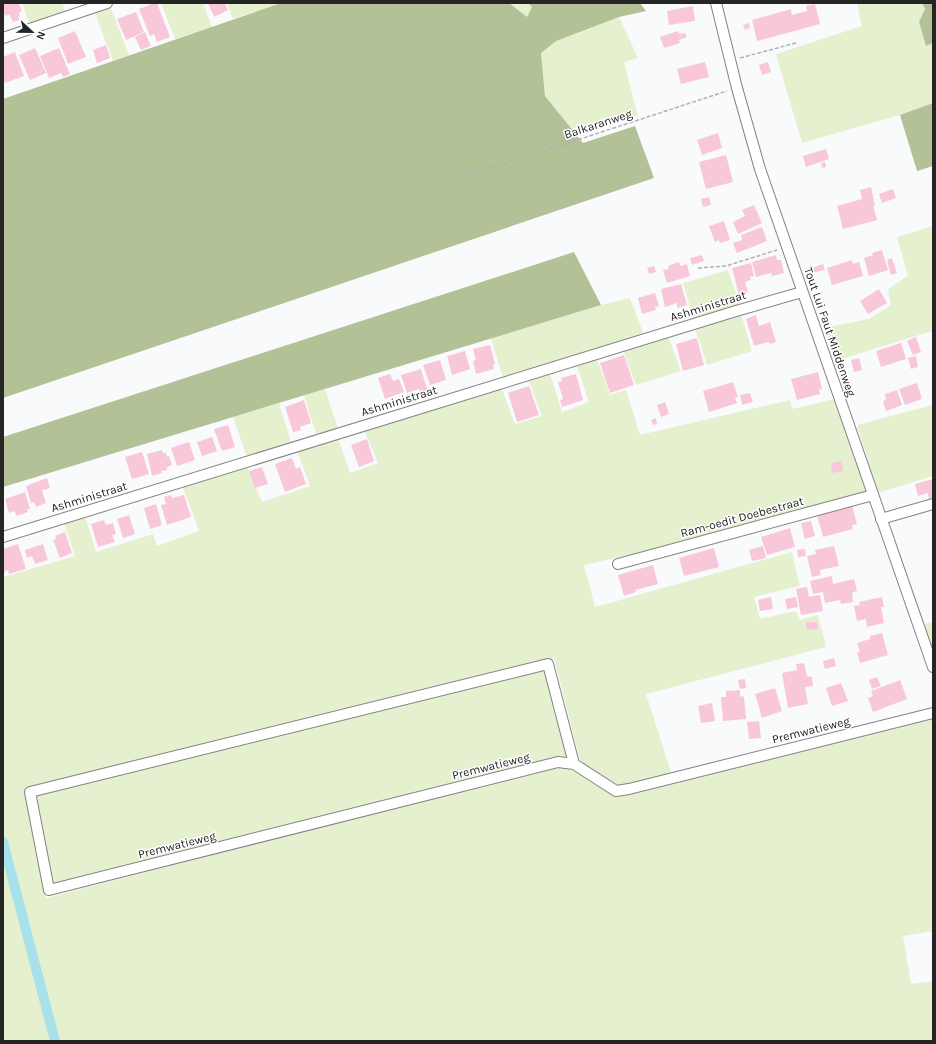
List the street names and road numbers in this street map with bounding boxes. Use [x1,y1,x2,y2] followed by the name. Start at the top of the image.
[562,106,634,142] street label: Balkaranweg
[801,266,859,399] street label: Tout Lui Faut Middenweg
[668,288,748,324] street label: Ashministraat
[359,383,439,419] street label: Ashministraat
[49,479,129,515] street label: Ashministraat
[679,494,806,540] street label: Ram-oedit Doebestraat
[771,714,851,746] street label: Premwatieweg
[451,750,531,782] street label: Premwatieweg
[137,829,217,861] street label: Premwatieweg

